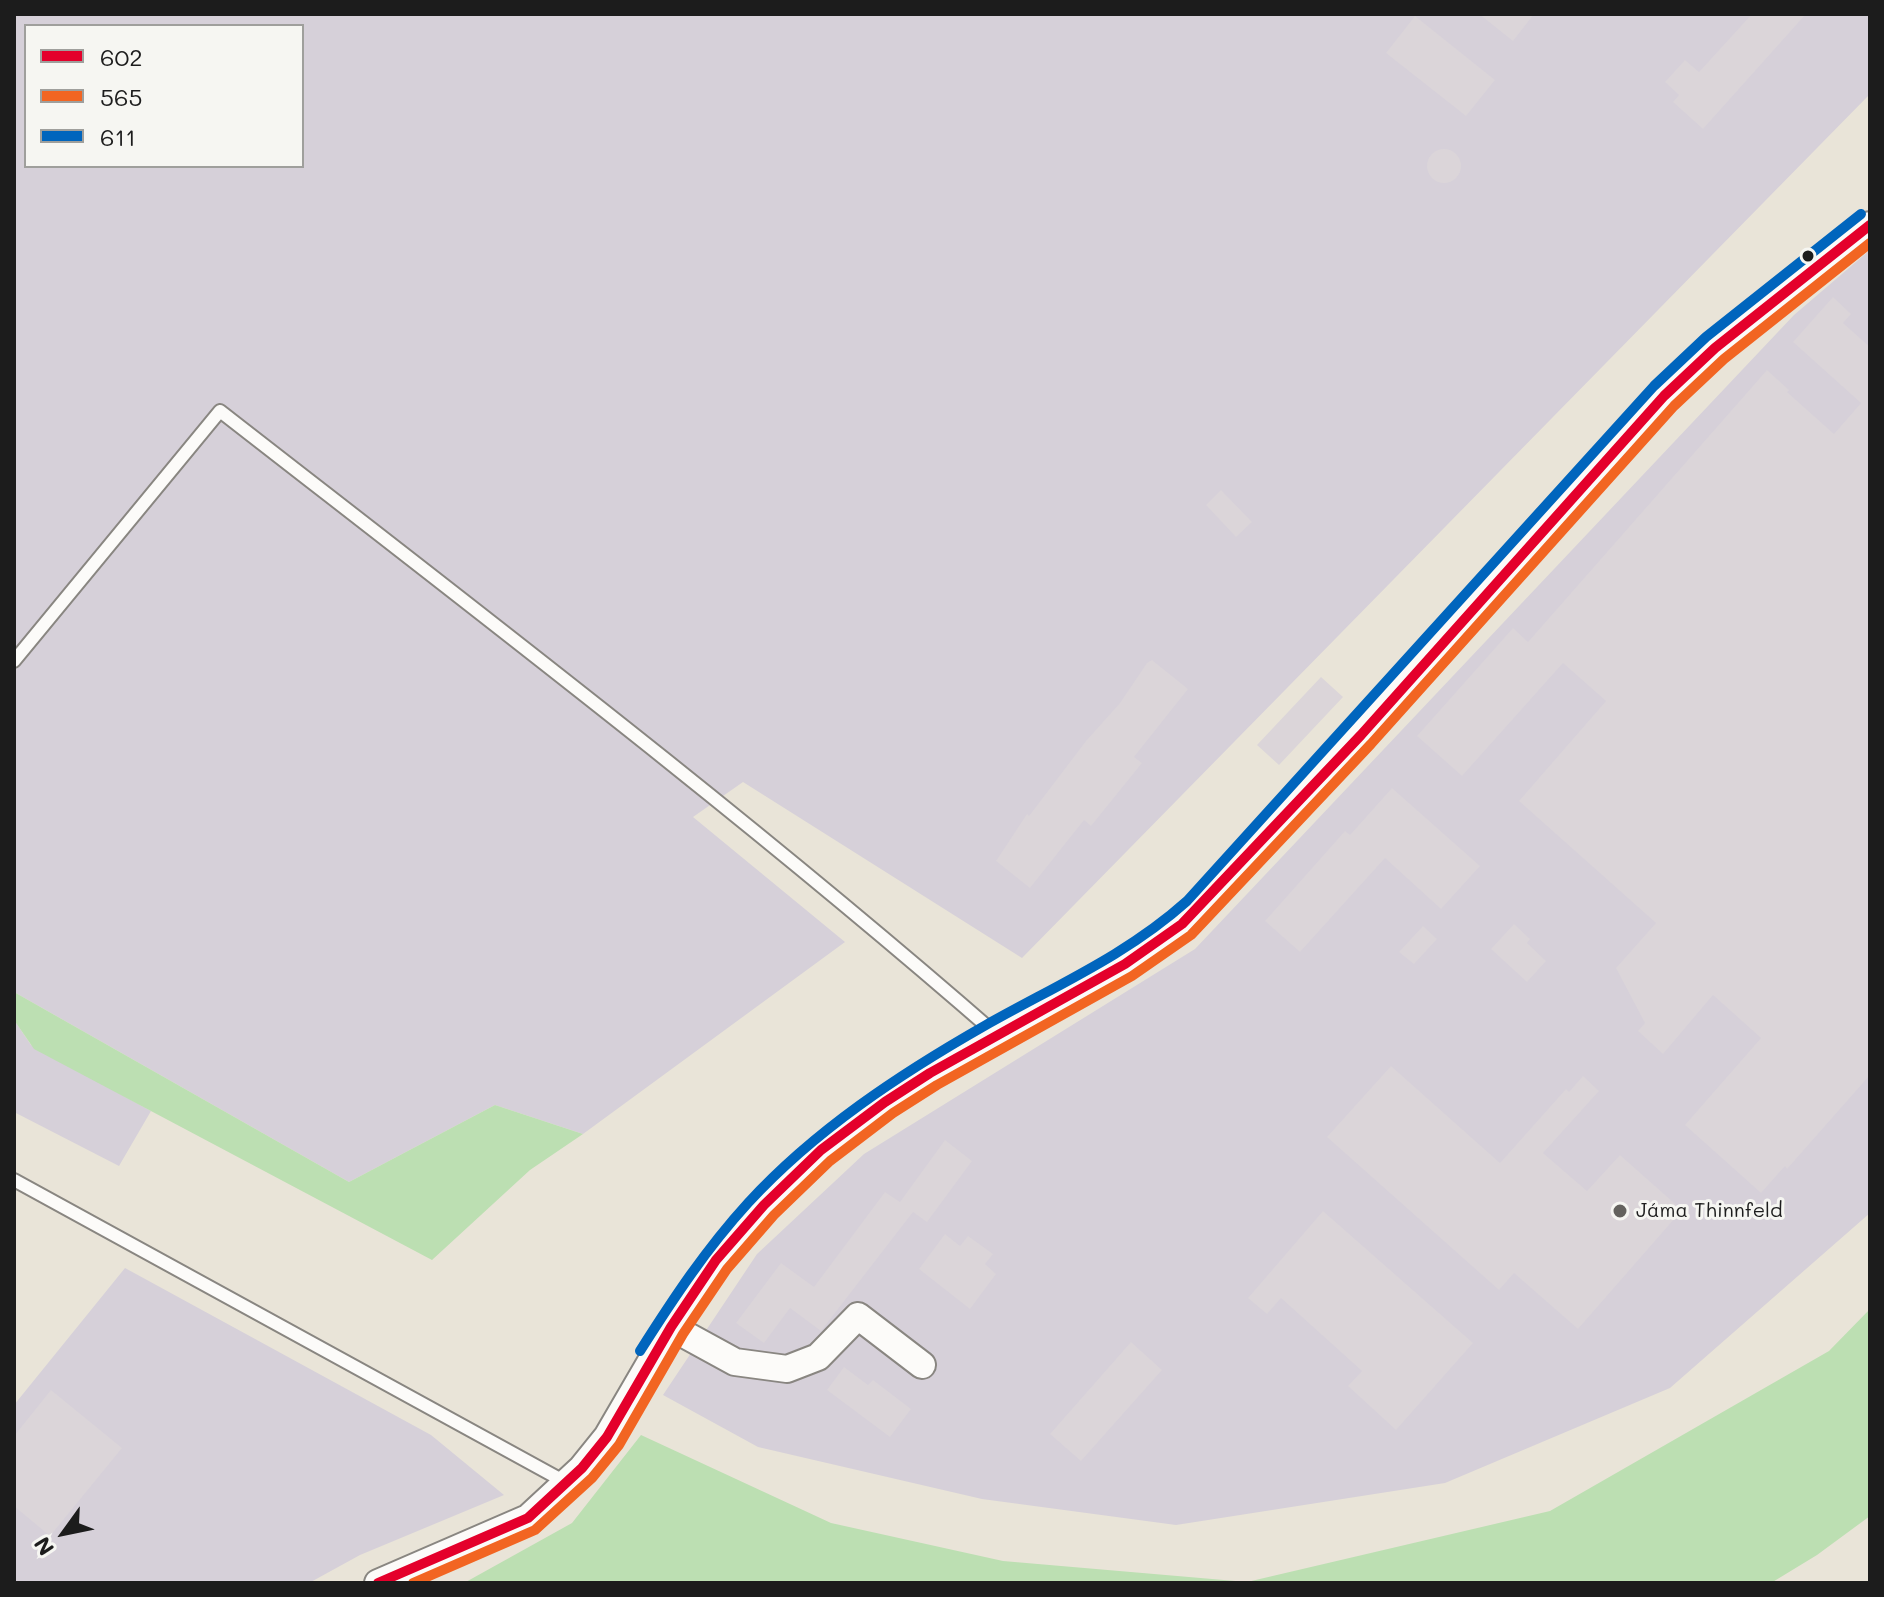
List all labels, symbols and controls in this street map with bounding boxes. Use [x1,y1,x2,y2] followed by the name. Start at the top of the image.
[24,24,304,168] legend
[100,41,143,72] text: 602
[100,81,142,112] text: 565
[100,121,136,152] text: 611
[1800,248,1816,264] unlabelled marker
[1636,1199,1783,1223] place label: Jáma Thinnfeld
[1611,1202,1629,1220] marker: Jáma Thinnfeld
[24,1493,104,1573] north arrow
[27,1531,60,1561] text: N

